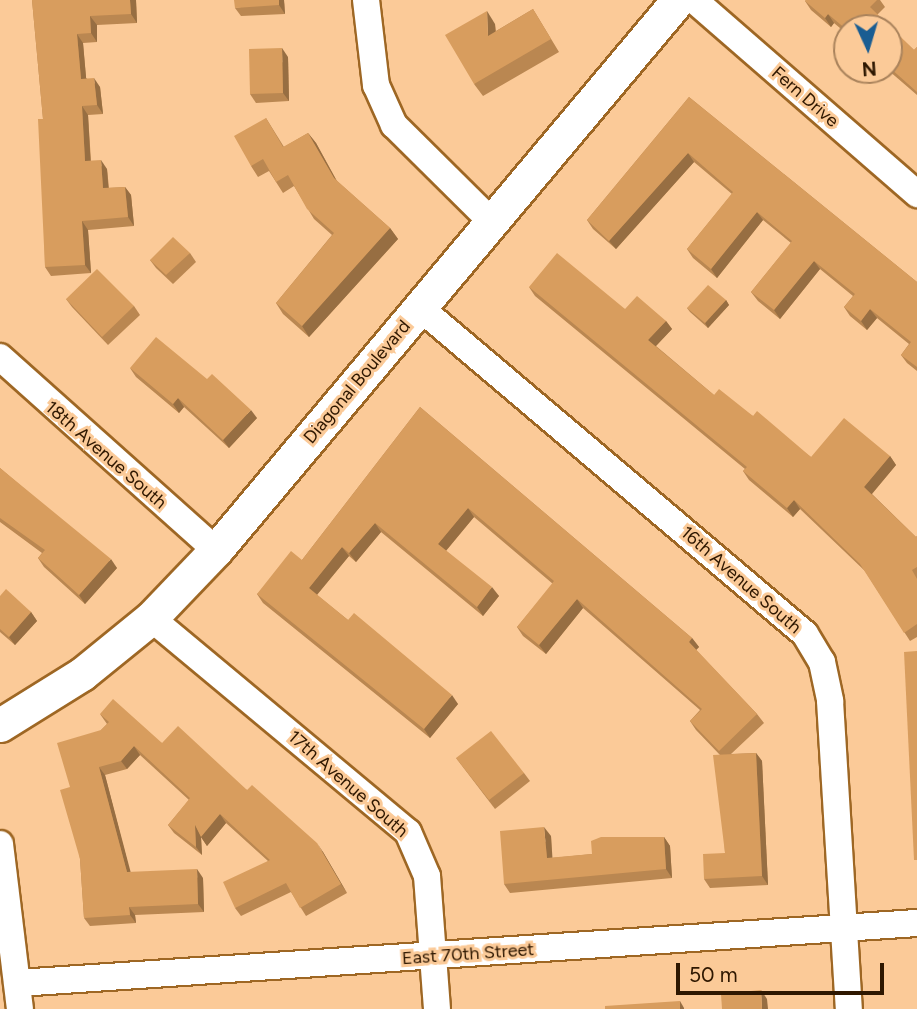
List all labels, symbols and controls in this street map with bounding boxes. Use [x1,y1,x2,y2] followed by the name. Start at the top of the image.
[833,14,903,84] north arrow
[861,56,877,80] text: N
[767,62,843,132] street label: Fern Drive
[299,316,415,448] street label: Diagonal Boulevard
[41,397,171,513] street label: 18th Avenue South
[676,522,806,638] street label: 16th Avenue South
[284,726,412,842] street label: 17th Avenue South
[401,939,535,969] street label: East 70th Street
[679,950,887,994] scale bar
[689,962,738,987] text: 50 m

